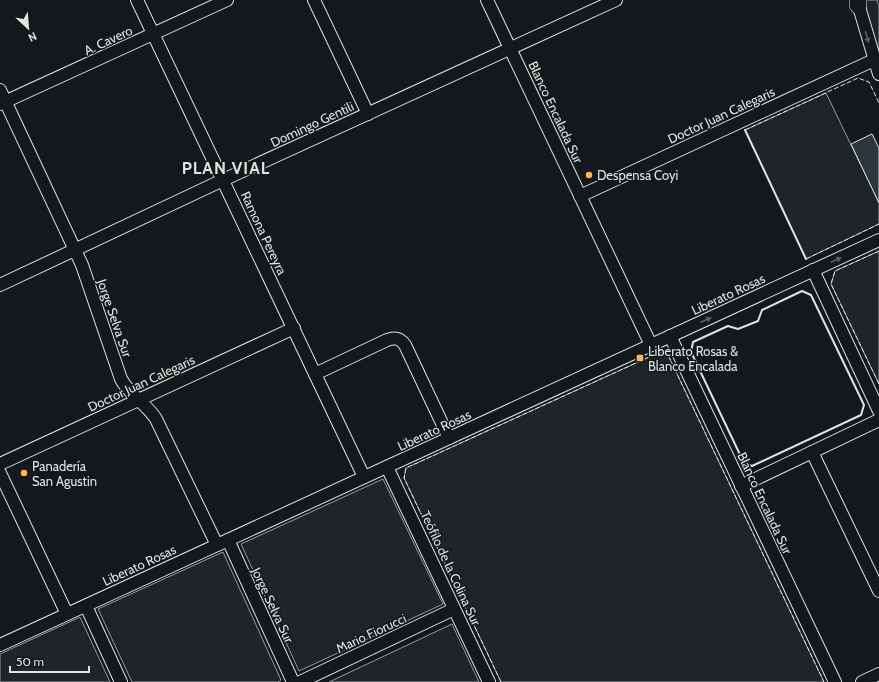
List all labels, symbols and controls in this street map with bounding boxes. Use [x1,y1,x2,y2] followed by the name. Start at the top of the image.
[8,8,48,48] north arrow
[81,22,135,58] street label: A. Cavero
[26,29,39,45] text: N
[864,31,870,43] one-way arrow
[525,58,587,166] street label: Blanco Encalada Sur
[665,83,778,147] street label: Doctor Juan Calegaris
[268,98,356,150] street label: Domingo Gentili
[182,158,270,178] district label: PLAN VIAL
[597,167,678,183] place label: Despensa Coyi
[584,170,594,180] marker: Despensa Coyi
[238,189,291,278] street label: Ramona Pereyra
[831,257,842,263] one-way arrow
[689,270,768,318] street label: Liberato Rosas
[94,276,136,360] street label: Jorge Selva Sur
[700,317,711,323] one-way arrow
[648,343,738,374] place label: Liberato Rosas & Blanco Encalada
[85,351,198,415] street label: Doctor Juan Calegaris
[635,353,645,363] marker: Liberato Rosas & Blanco Encalada
[395,406,474,454] street label: Liberato Rosas
[734,449,796,557] street label: Blanco Encalada Sur
[32,458,97,489] place label: Panadería San Agustin
[19,468,29,478] marker: Panadería San Agustin
[417,508,485,629] street label: Teófilo de la Colina Sur
[100,541,179,589] street label: Liberato Rosas
[248,564,298,646] street label: Jorge Selva Sur
[333,610,409,656] street label: Mario Fiorucci
[10,648,89,674] scale bar
[16,654,44,669] text: 50 m

